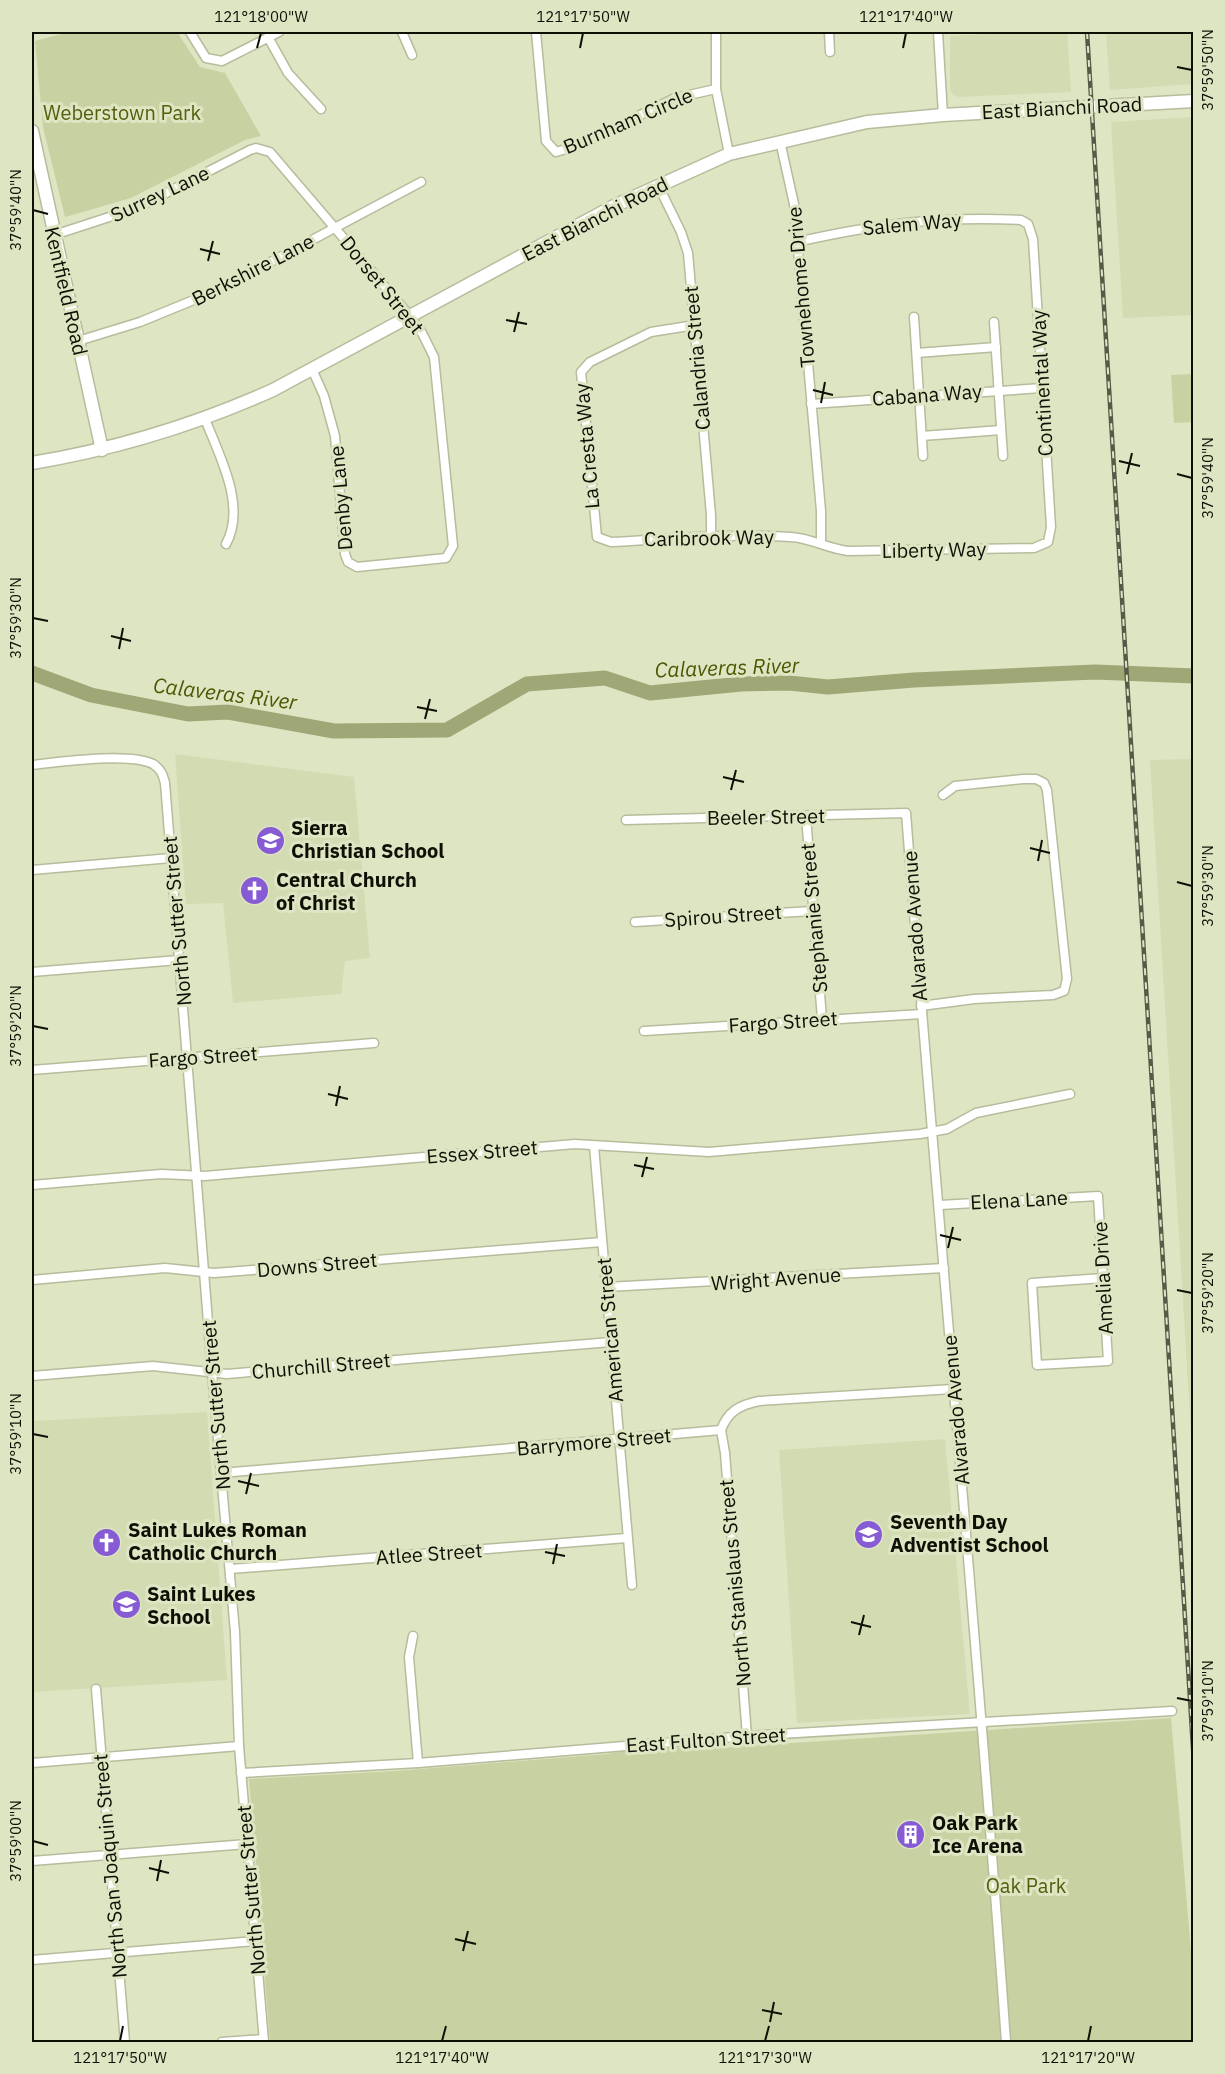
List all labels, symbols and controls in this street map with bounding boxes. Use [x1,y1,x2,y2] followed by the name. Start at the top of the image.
[214,7,308,26] text: 121°18'00"W
[536,7,630,26] text: 121°17'50"W
[859,7,953,26] text: 121°17'40"W
[1198,29,1217,111] text: 37°59'50"N
[559,81,697,160] street label: Burnham Circle
[981,90,1143,125] street label: East Bianchi Road
[43,99,201,126] park label: Weberstown Park
[106,159,214,228] street label: Surrey Lane
[6,169,25,251] text: 37°59'40"N
[517,170,673,267] street label: East Bianchi Road
[780,206,821,368] street label: Townehome Drive
[861,206,962,241] street label: Salem Way
[39,224,94,358] street label: Kentfield Road
[187,227,319,312] street label: Berkshire Lane
[334,230,430,340] street label: Dorset Street
[677,285,716,431] street label: Calandria Street
[1024,309,1059,457] street label: Continental Way
[871,377,983,412] street label: Cabana Way
[568,382,605,510] street label: La Cresta Way
[1198,437,1217,519] text: 37°59'40"N
[322,445,359,552] street label: Denby Lane
[644,523,774,552] street label: Caribrook Way
[881,535,987,564] street label: Liberty Way
[6,577,25,659] text: 37°59'30"N
[654,650,801,684] water label: Calaveras River
[152,670,300,716] water label: Calaveras River
[707,802,825,831] street label: Beeler Street
[291,814,444,864] place label: Sierra Christian School
[254,824,286,856] school or university icon: Sierra Christian School
[156,835,197,1007] street label: North Sutter Street
[794,842,833,994] street label: Stephanie Street
[1198,845,1217,927] text: 37°59'30"N
[896,850,933,1002] street label: Alvarado Avenue
[276,866,417,916] place label: Central Church of Christ
[239,875,271,907] church icon: Central Church of Christ
[663,898,783,933] street label: Spirou Street
[6,985,25,1067] text: 37°59'20"N
[728,1004,838,1039] street label: Fargo Street
[148,1039,258,1074] street label: Fargo Street
[425,1133,539,1170] street label: Essex Street
[969,1183,1069,1216] street label: Elena Lane
[1086,1221,1119,1335] street label: Amelia Drive
[256,1246,378,1283] street label: Downs Street
[1198,1252,1217,1334] text: 37°59'20"N
[590,1257,629,1404] street label: American Street
[710,1260,842,1297] street label: Wright Avenue
[195,1319,236,1491] street label: North Sutter Street
[935,1334,976,1486] street label: Alvarado Avenue
[250,1346,391,1385] street label: Churchill Street
[6,1393,25,1475] text: 37°59'10"N
[516,1421,672,1462] street label: Barrymore Street
[712,1478,757,1688] street label: North Stanislaus Street
[890,1508,1049,1558] place label: Seventh Day Adventist School
[128,1516,307,1566] place label: Saint Lukes Roman Catholic Church
[853,1518,885,1550] school or university icon: Seventh Day Adventist School
[91,1526,123,1558] church icon: Saint Lukes Roman Catholic Church
[375,1536,483,1571] street label: Atlee Street
[147,1580,256,1630] place label: Saint Lukes School
[110,1589,142,1621] school or university icon: Saint Lukes School
[1198,1660,1217,1742] text: 37°59'10"N
[625,1720,787,1759] street label: East Fulton Street
[86,1753,133,1979] street label: North San Joaquin Street
[6,1800,25,1882] text: 37°59'00"N
[230,1804,271,1976] street label: North Sutter Street
[932,1809,1023,1859] place label: Oak Park Ice Arena
[895,1819,927,1851] building icon: Oak Park Ice Arena
[986,1872,1067,1899] park label: Oak Park
[73,2048,167,2067] text: 121°17'50"W
[395,2048,489,2067] text: 121°17'40"W
[718,2048,812,2067] text: 121°17'30"W
[1041,2048,1135,2067] text: 121°17'20"W

